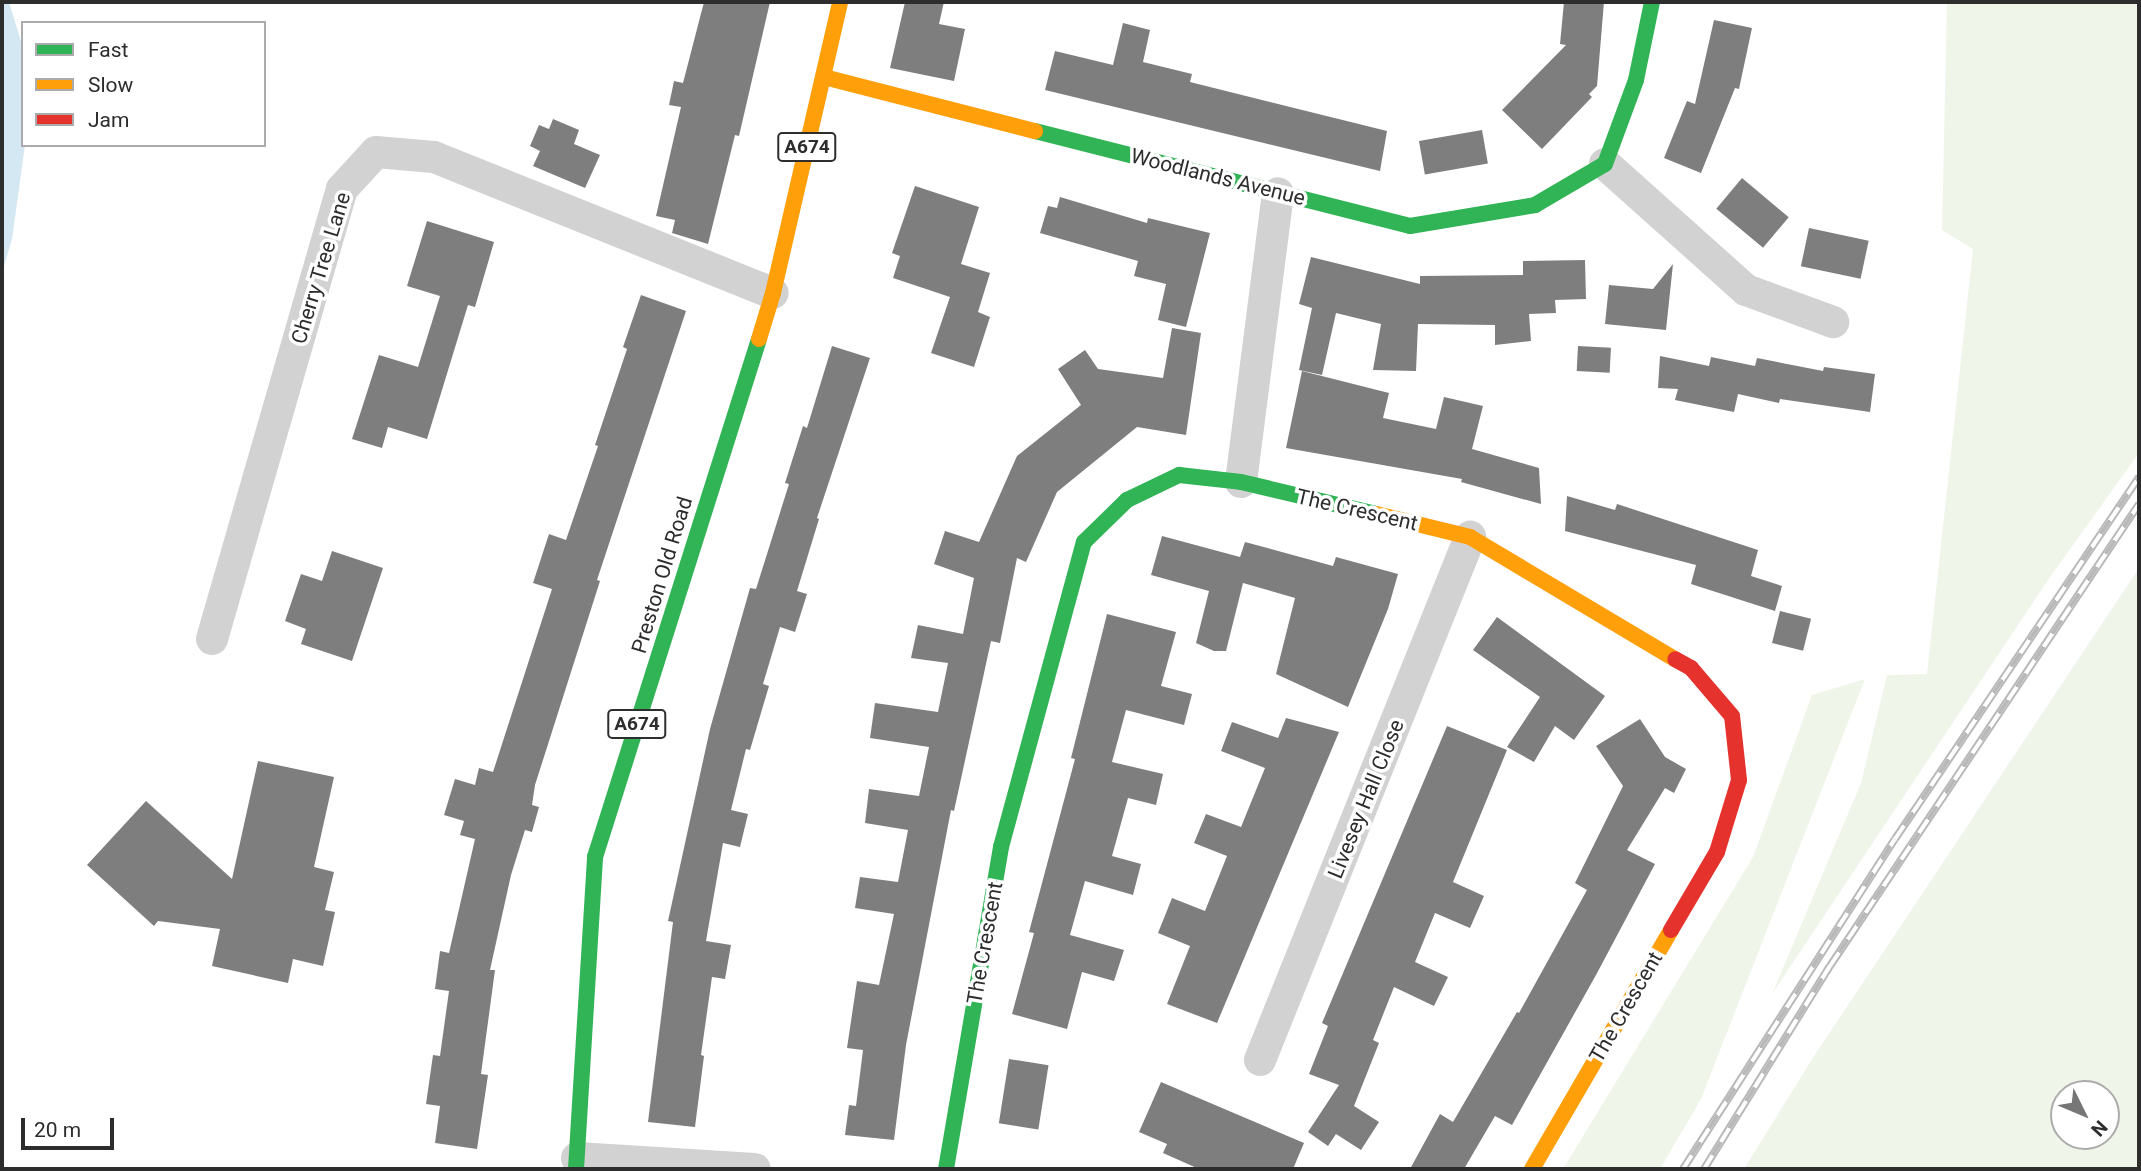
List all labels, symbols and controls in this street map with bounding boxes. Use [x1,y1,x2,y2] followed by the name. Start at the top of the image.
[21,21,266,147] legend
[88,38,128,62] text: Fast
[88,73,133,97] text: Slow
[88,108,129,132] text: Jam
[777,132,837,162] road number: A674
[1128,143,1308,211] street label: Woodlands Avenue
[286,189,356,347] street label: Cherry Tree Lane
[1294,484,1420,536] street label: The Crescent
[626,494,698,656] street label: Preston Old Road
[607,708,667,740] road number: A674
[1323,716,1409,882] street label: Livesey Hall Close
[962,880,1008,1006] street label: The Crescent
[1584,947,1668,1067] street label: The Crescent
[2050,1080,2120,1150] north arrow
[24,1104,117,1148] scale bar
[2086,1116,2112,1141] text: N
[34,1118,81,1142] text: 20 m

